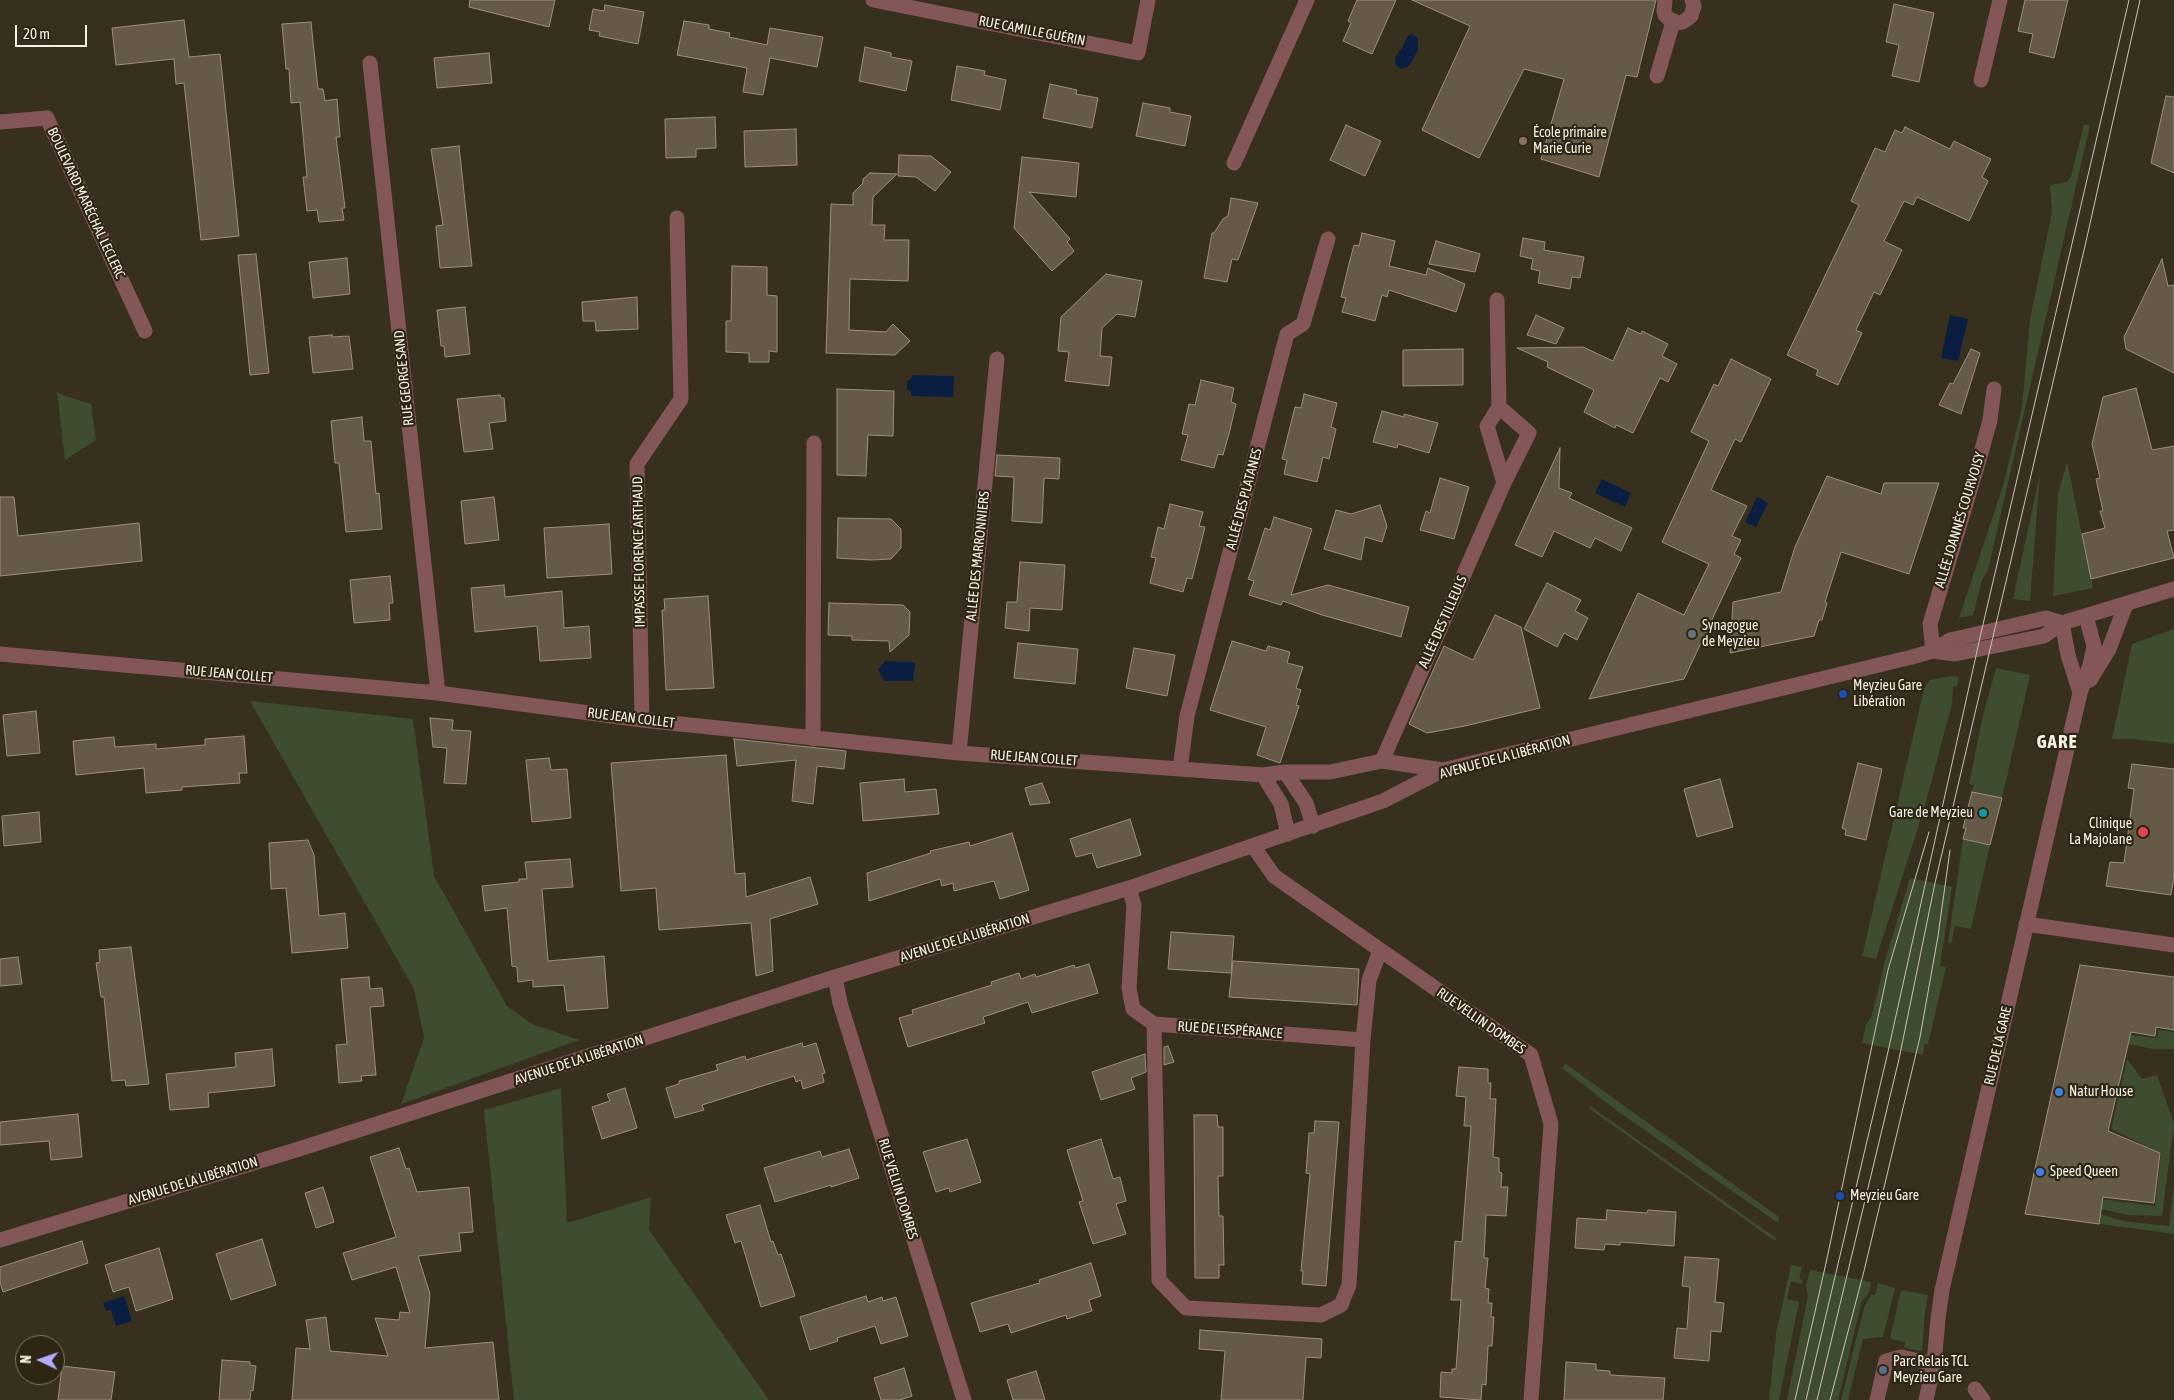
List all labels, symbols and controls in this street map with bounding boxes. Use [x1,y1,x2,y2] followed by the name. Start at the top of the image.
[977,12,1087,50] street label: RUE CAMILLE GUÉRIN
[18,15,90,47] scale bar
[23,25,50,42] text: 20 m
[44,125,128,281] street label: BOULEVARD MARÉCHAL LECLERC
[1533,125,1607,158] place label: École primaire Marie Curie
[1517,135,1529,147] marker: École primaire Marie Curie
[391,330,417,426] street label: RUE GEORGE SAND
[1222,446,1266,552] street label: ALLÉE DES PLATANES
[1931,450,1989,590] street label: ALLÉE JOANNÈS COURVOISY
[629,476,649,628] street label: IMPASSE FLORENCE ARTHAUD
[963,490,993,622] street label: ALLÉE DES MARRONNIERS
[1415,573,1471,671] street label: ALLÉE DES TILLEULS
[1702,618,1760,650] place label: Synagogue de Meyzieu
[1686,628,1698,640] marker: Synagogue de Meyzieu
[185,662,273,686] street label: RUE JEAN COLLET
[1853,678,1922,710] place label: Meyzieu Gare Libération
[1837,688,1849,700] marker: Meyzieu Gare Libération
[586,704,676,732] street label: RUE JEAN COLLET
[1438,731,1572,783] street label: AVENUE DE LA LIBÉRATION
[2036,731,2078,753] district label: GARE
[990,747,1078,769] street label: RUE JEAN COLLET
[1889,805,1973,821] place label: Gare de Meyzieu
[1977,807,1989,819] marker: Gare de Meyzieu
[2069,816,2132,849] place label: Clinique La Majolane
[2136,825,2150,839] marker: Clinique La Majolane
[898,910,1032,966] street label: AVENUE DE LA LIBÉRATION
[1433,984,1529,1058] street label: RUE VELLIN DOMBES
[1981,1005,2015,1087] street label: RUE DE LA GARE
[1177,1018,1283,1042] street label: RUE DE L'ESPÉRANCE
[512,1031,646,1089] street label: AVENUE DE LA LIBÉRATION
[2069,1084,2133,1100] place label: Natur House
[2053,1086,2065,1098] marker: Natur House
[875,1137,921,1241] street label: RUE VELLIN DOMBES
[126,1153,260,1209] street label: AVENUE DE LA LIBÉRATION
[2050,1164,2118,1180] place label: Speed Queen
[2034,1166,2046,1178] marker: Speed Queen
[1850,1188,1919,1204] place label: Meyzieu Gare
[1834,1190,1846,1202] marker: Meyzieu Gare
[15,1335,65,1385] north arrow
[1893,1354,1969,1386] place label: Parc Relais TCL Meyzieu Gare
[18,1355,34,1364] text: N
[1877,1364,1889,1376] marker: Parc Relais TCL Meyzieu Gare

